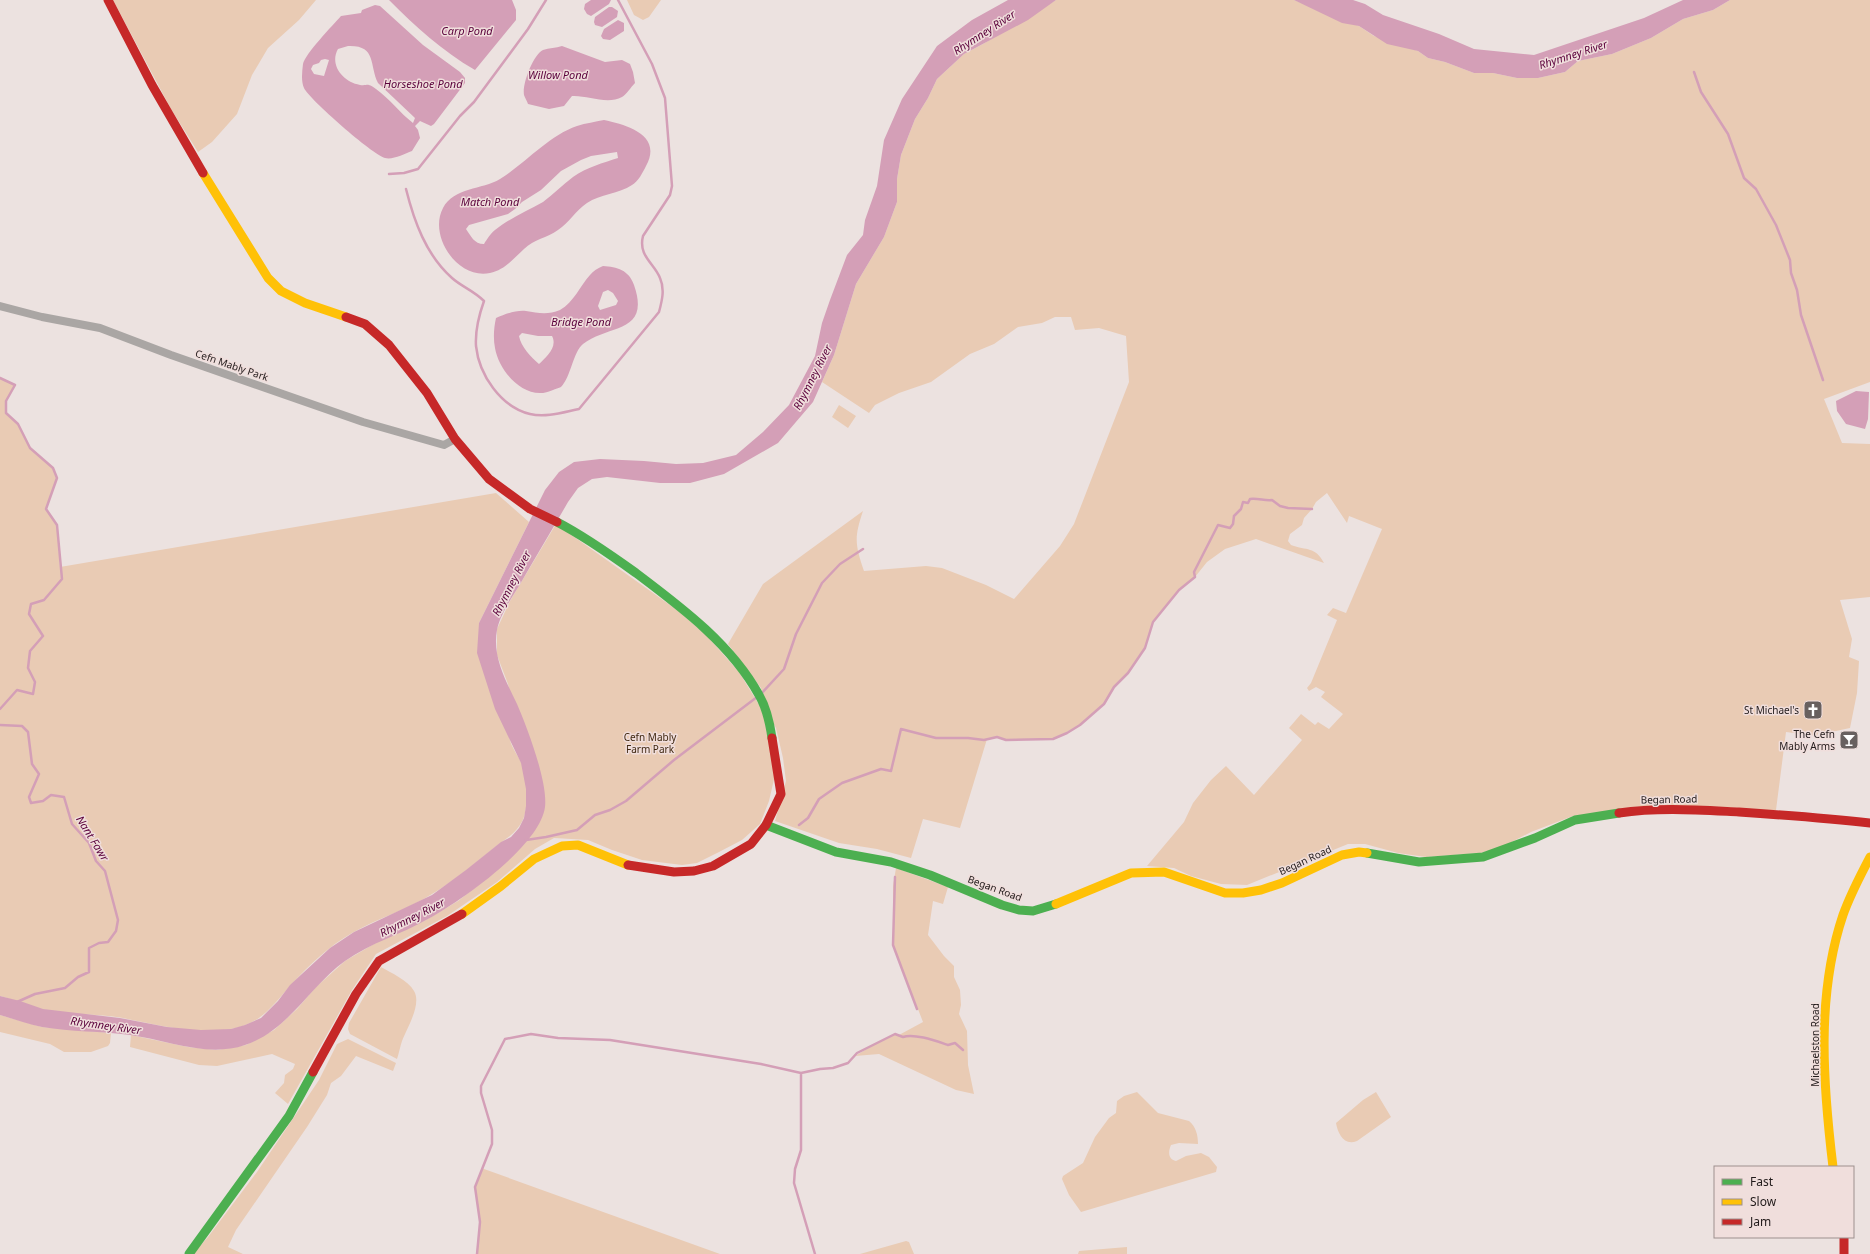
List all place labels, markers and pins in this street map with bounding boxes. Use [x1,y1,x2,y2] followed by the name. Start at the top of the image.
[1802,699,1824,721] church icon: St Michael's
[1744,703,1799,717] place label: St Michael's
[1779,727,1835,753] place label: The Cefn Mably Arms
[1838,729,1860,751] bar icon: The Cefn Mably Arms

